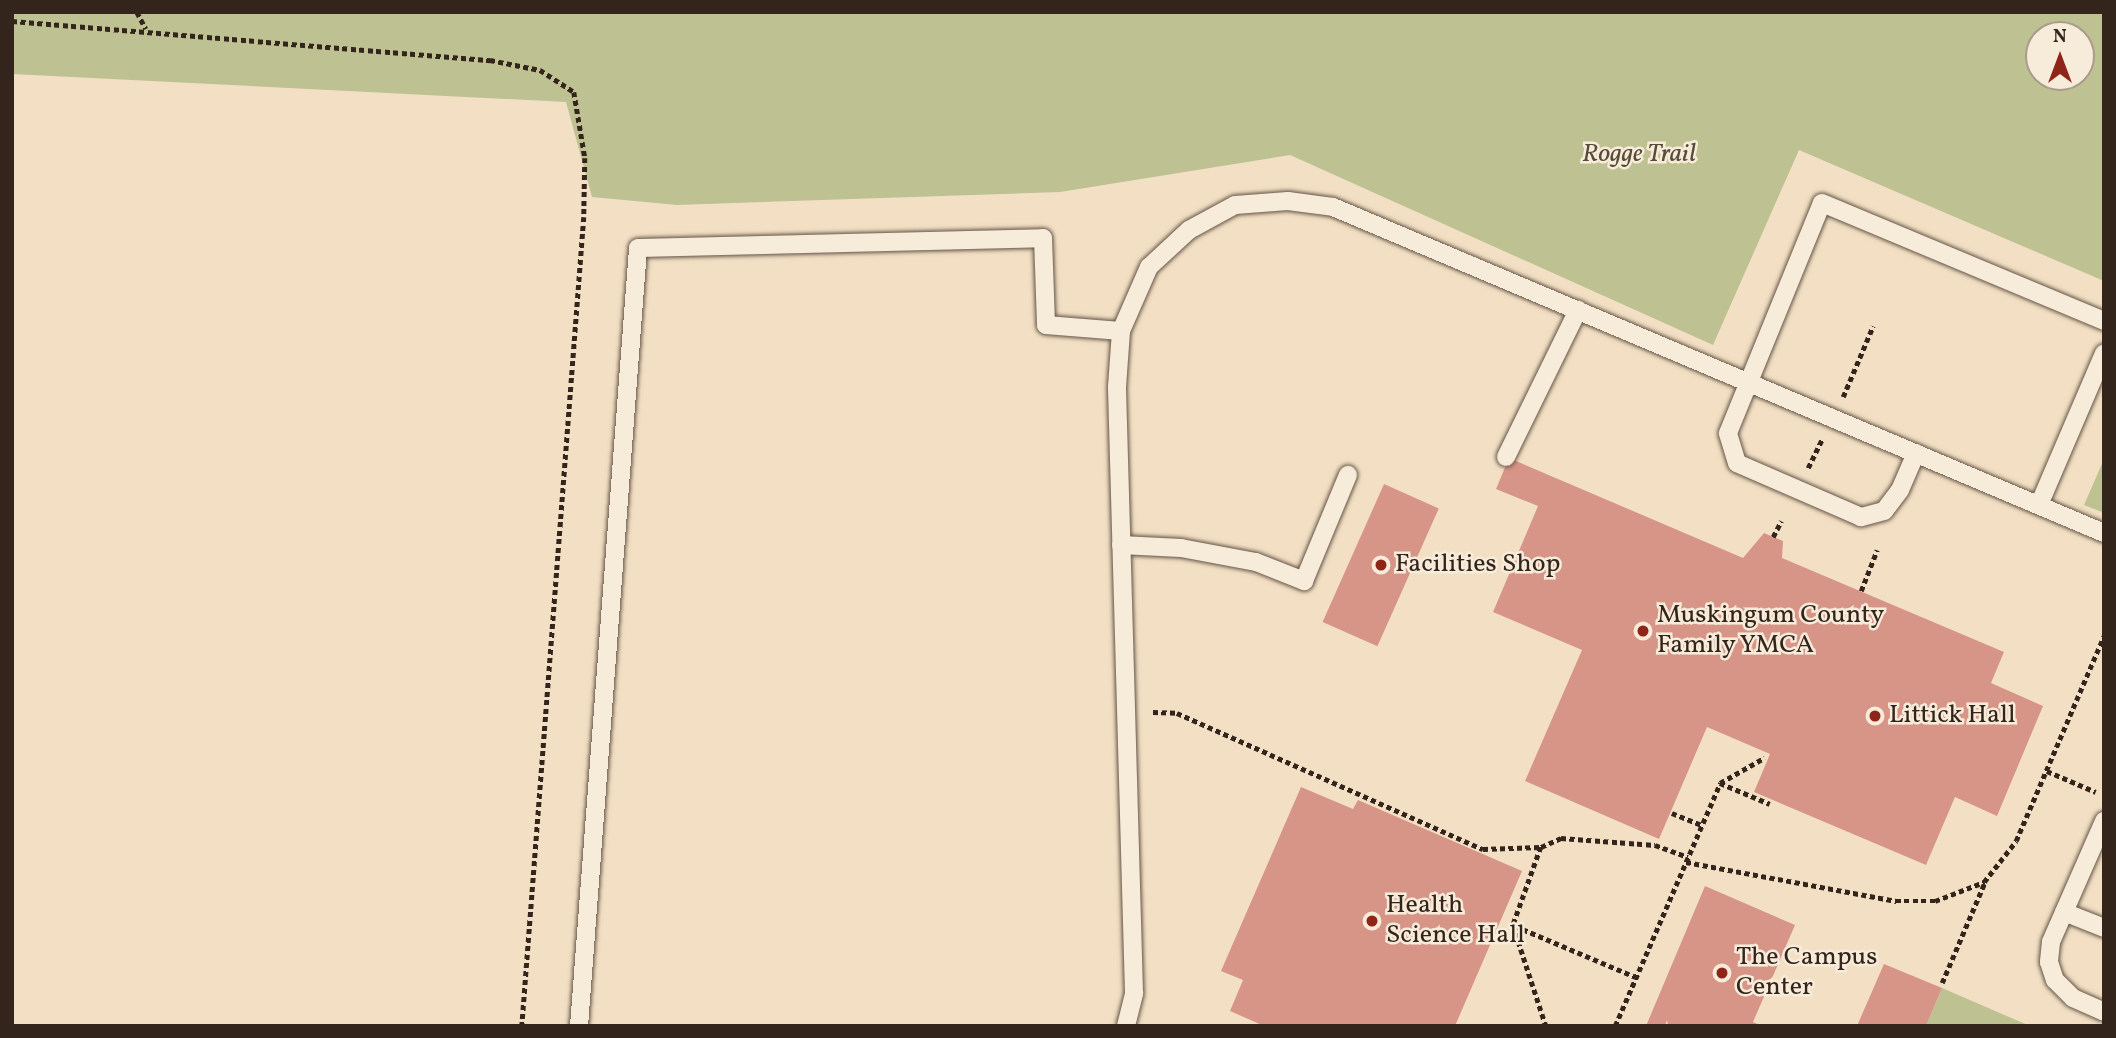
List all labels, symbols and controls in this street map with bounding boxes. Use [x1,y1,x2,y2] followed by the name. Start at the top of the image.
[2025,21,2095,91] north arrow
[2053,24,2067,50] text: N
[1582,139,1696,171] park label: Rogge Trail
[1395,549,1560,581] place label: Facilities Shop
[1373,557,1389,573] marker: Facilities Shop
[1657,600,1884,662] place label: Muskingum County Family YMCA
[1635,623,1651,639] marker: Muskingum County Family YMCA
[1889,700,2016,732] place label: Littick Hall
[1867,708,1883,724] marker: Littick Hall
[1386,890,1525,951] place label: Health Science Hall
[1364,913,1380,929] marker: Health Science Hall
[1736,942,1877,1004] place label: The Campus Center
[1714,965,1730,981] marker: The Campus Center

